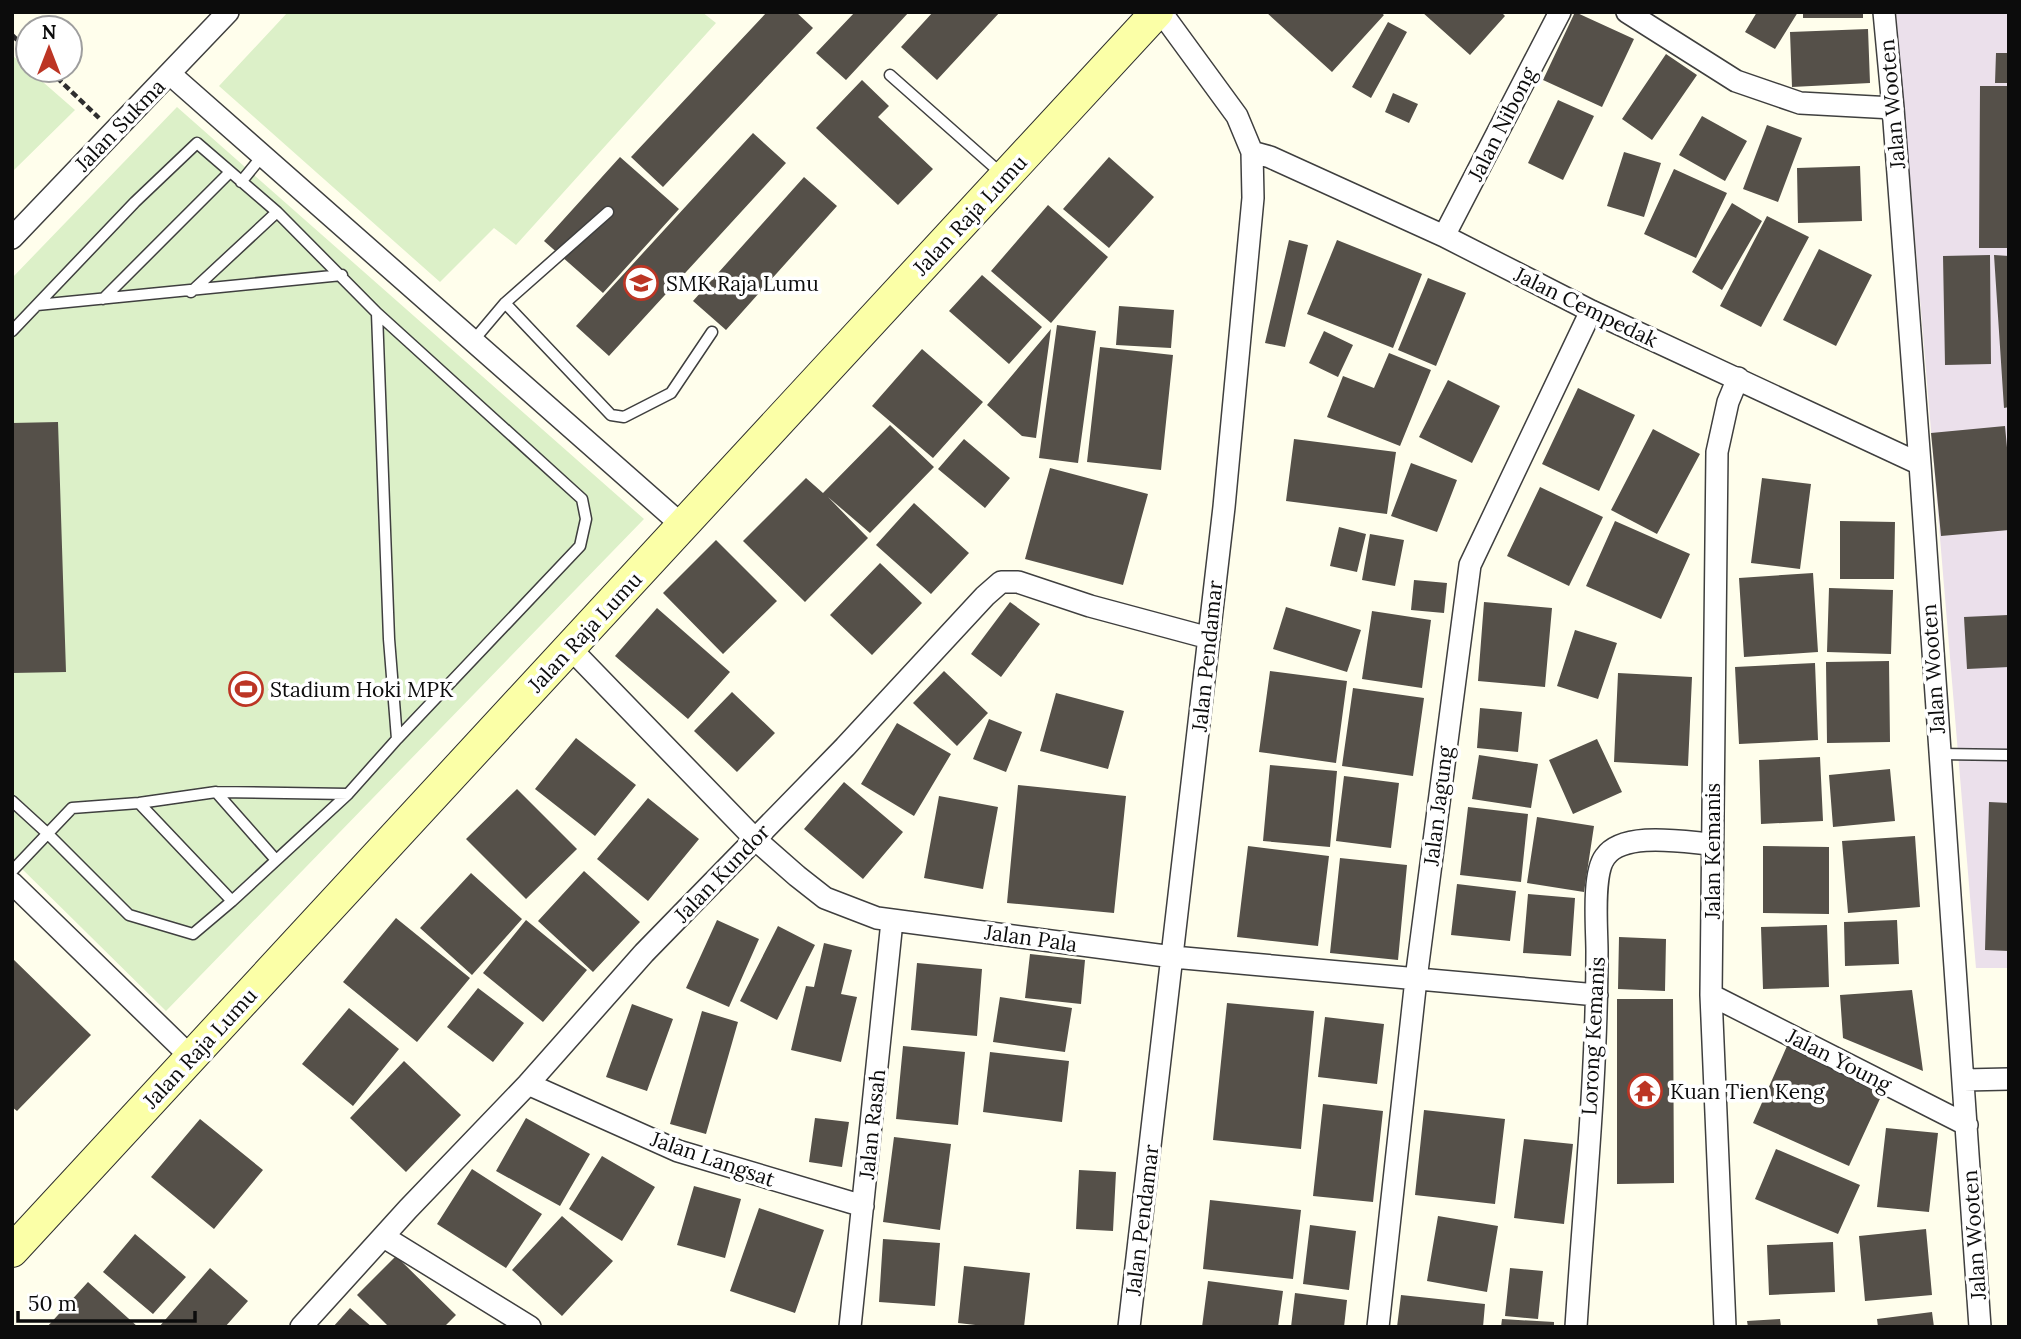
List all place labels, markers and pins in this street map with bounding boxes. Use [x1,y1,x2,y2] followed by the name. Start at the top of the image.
[622,264,660,302] school or university icon: SMK Raja Lumu
[666,270,819,297] place label: SMK Raja Lumu
[227,670,265,708] sports icon: Stadium Hoki MPK
[270,676,454,703] place label: Stadium Hoki MPK
[1626,1072,1664,1110] temple icon: Kuan Tien Keng
[1670,1078,1825,1105] place label: Kuan Tien Keng

